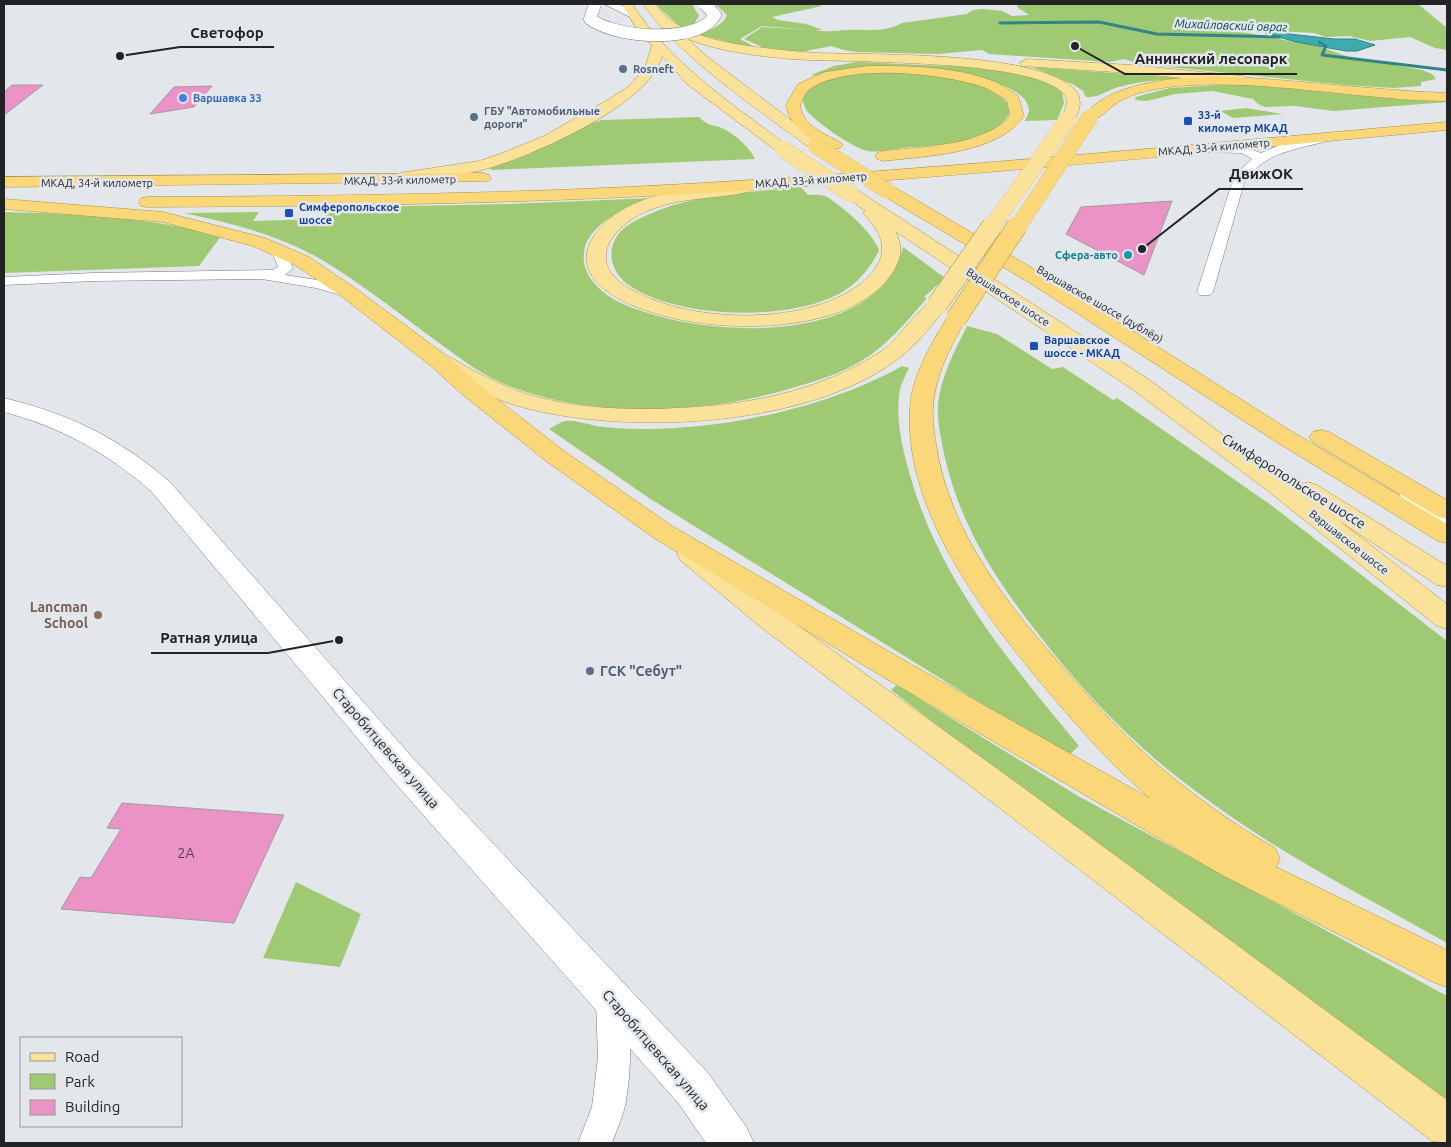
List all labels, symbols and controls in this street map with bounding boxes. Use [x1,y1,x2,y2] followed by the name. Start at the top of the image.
[180,17,274,47] callout: Светофор
[1174,17,1288,33] water label: Михайловский овраг
[190,24,264,41] text: Светофор
[1125,44,1297,74] callout: Аннинский лесопарк
[1135,50,1288,67] text: Аннинский лесопарк
[617,63,629,75] marker: Rosneft
[633,63,674,75] place label: Rosneft
[177,92,189,104] marker: Варшавка 33
[193,92,262,104] place label: Варшавка 33
[484,105,600,130] place label: ГБУ "Автомобильные дороги"
[1198,109,1288,134] place label: 33-й километр МКАД
[468,111,480,123] marker: ГБУ "Автомобильные дороги"
[1182,115,1194,127] marker: 33-й километр МКАД
[1158,136,1270,158] street label: МКАД, 33-й километр
[1219,159,1303,189] callout: ДвижОК
[1229,165,1293,182] text: ДвижОК
[755,170,867,190] street label: МКАД, 33-й километр
[344,173,456,187] street label: МКАД, 33-й километр
[41,177,153,189] street label: МКАД, 34-й километр
[299,201,399,226] place label: Симферопольское шоссе
[283,207,295,219] marker: Симферопольское шоссе
[1055,249,1118,261] place label: Сфера-авто
[1122,249,1134,261] marker: Сфера-авто
[1034,263,1165,346] street label: Варшавское шоссе (дублёр)
[964,266,1052,328] street label: Варшавское шоссе
[1044,334,1120,359] place label: Варшавское шоссе - МКАД
[1028,340,1040,352] marker: Варшавское шоссе - МКАД
[1219,430,1369,532] street label: Симферопольское шоссе
[1307,507,1391,577] street label: Варшавское шоссе
[30,599,88,631] place label: Lancman School
[92,609,104,621] marker: Lancman School
[151,623,268,653] callout: Ратная улица
[160,629,258,646] text: Ратная улица
[600,663,682,679] place label: ГСК "Себут"
[584,665,596,677] marker: ГСК "Себут"
[329,685,443,811] street label: Старобитцевская улица
[178,845,195,861] house number: 2А
[599,987,713,1113] street label: Старобитцевская улица
[20,1037,182,1127] legend
[65,1048,100,1065] text: Road
[65,1073,95,1090] text: Park
[65,1098,120,1115] text: Building

